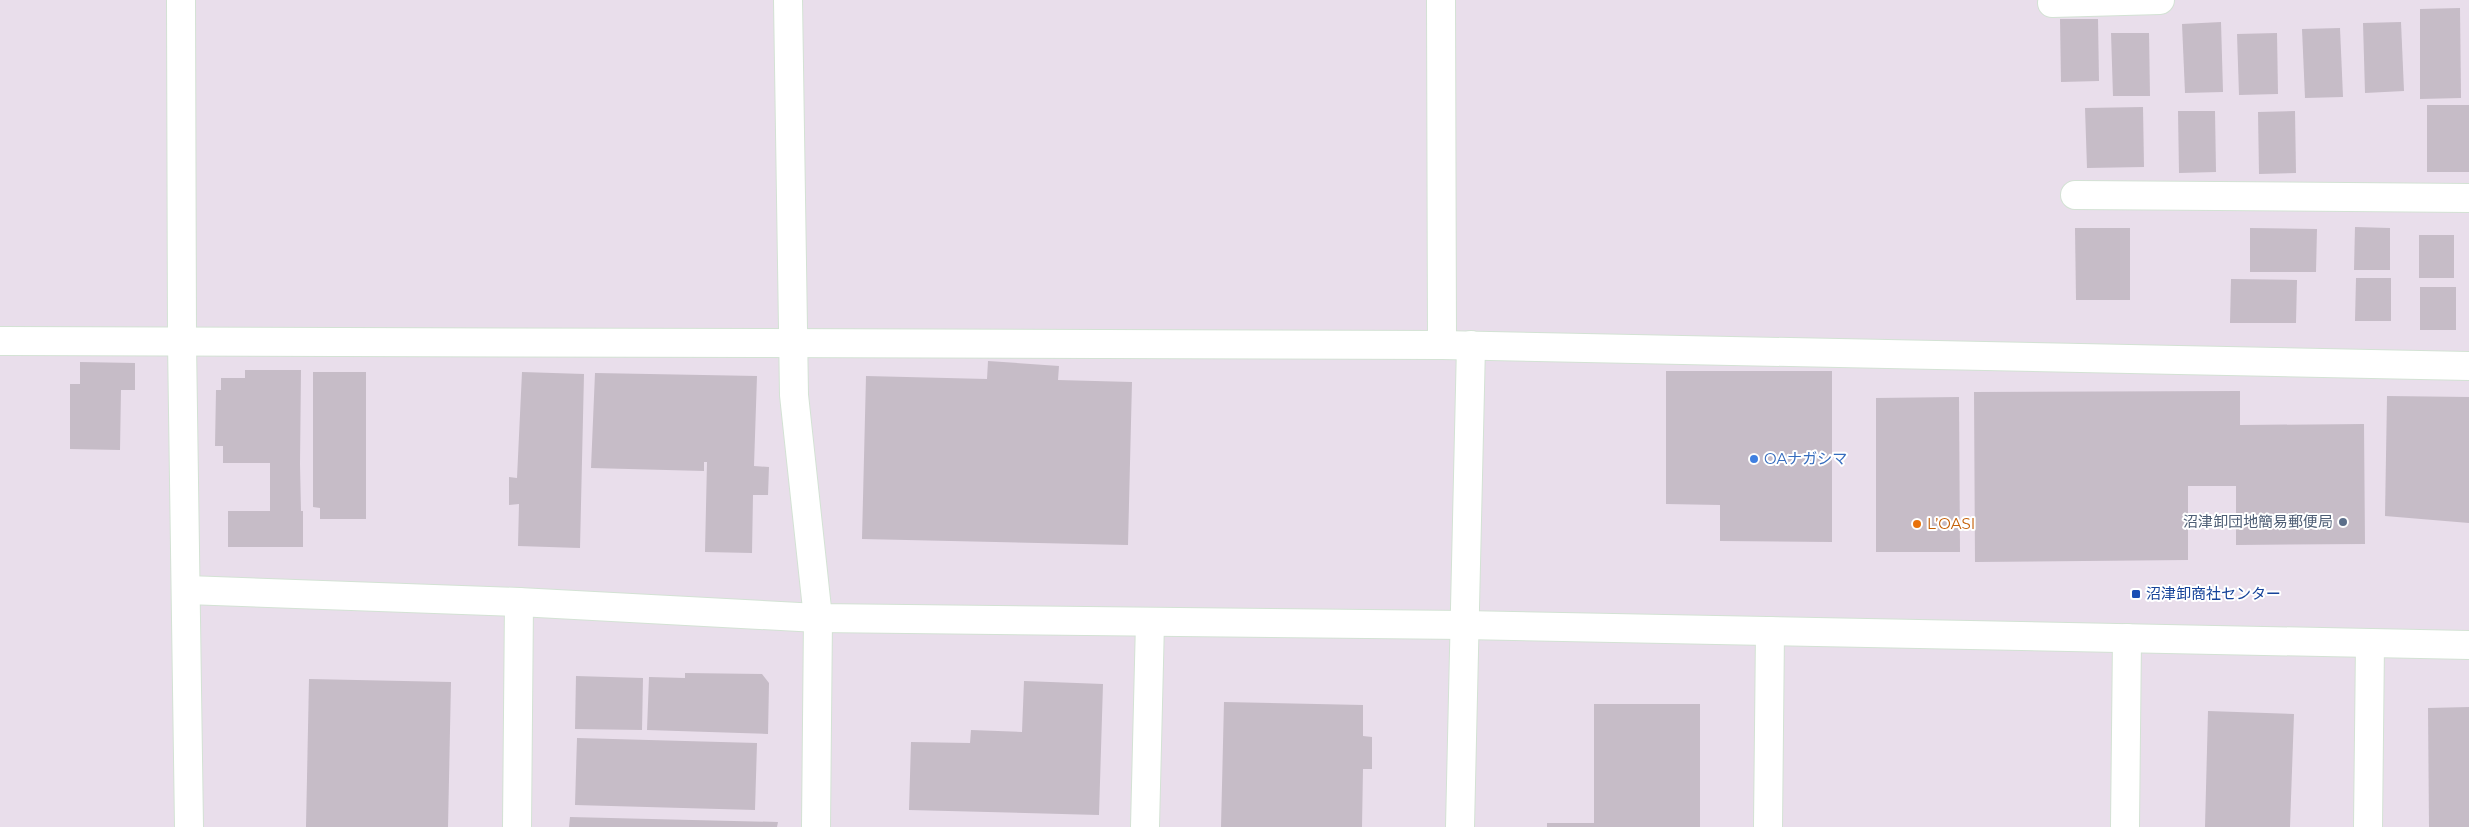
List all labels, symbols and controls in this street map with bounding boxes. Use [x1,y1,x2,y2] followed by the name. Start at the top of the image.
[1764,449,1847,468] place label: OAナガシマ
[1748,453,1760,465] marker: OAナガシマ
[2183,512,2333,531] place label: 沼津卸団地簡易郵便局
[1927,514,1975,533] place label: L’OASI
[2337,516,2349,528] marker: 沼津卸団地簡易郵便局
[1911,518,1923,530] marker: L’OASI
[2146,584,2281,603] place label: 沼津卸商社センター
[2130,588,2142,600] marker: 沼津卸商社センター

